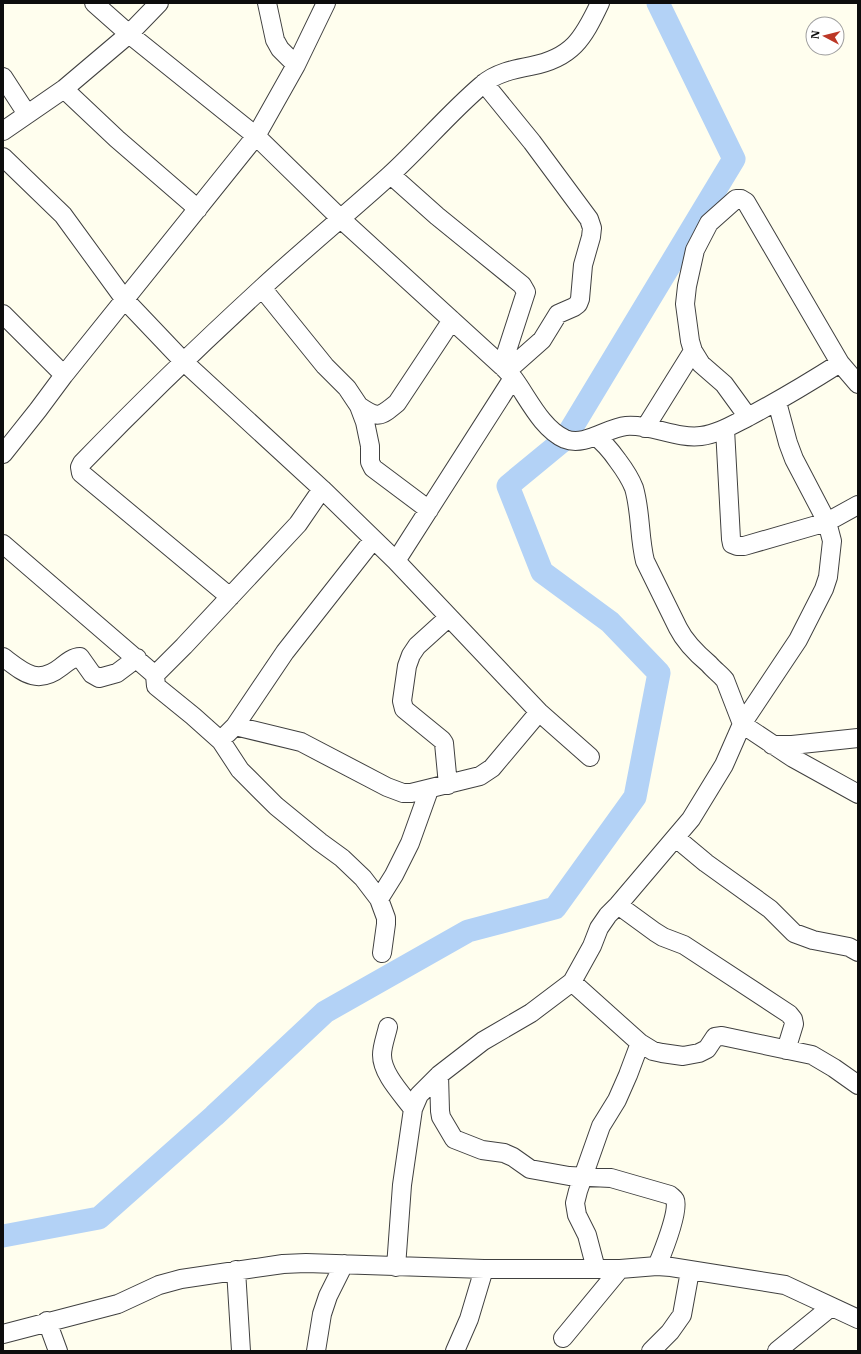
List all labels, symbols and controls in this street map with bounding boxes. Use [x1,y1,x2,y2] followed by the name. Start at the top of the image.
[805,16,845,56] north arrow
[808,29,823,40] text: N

